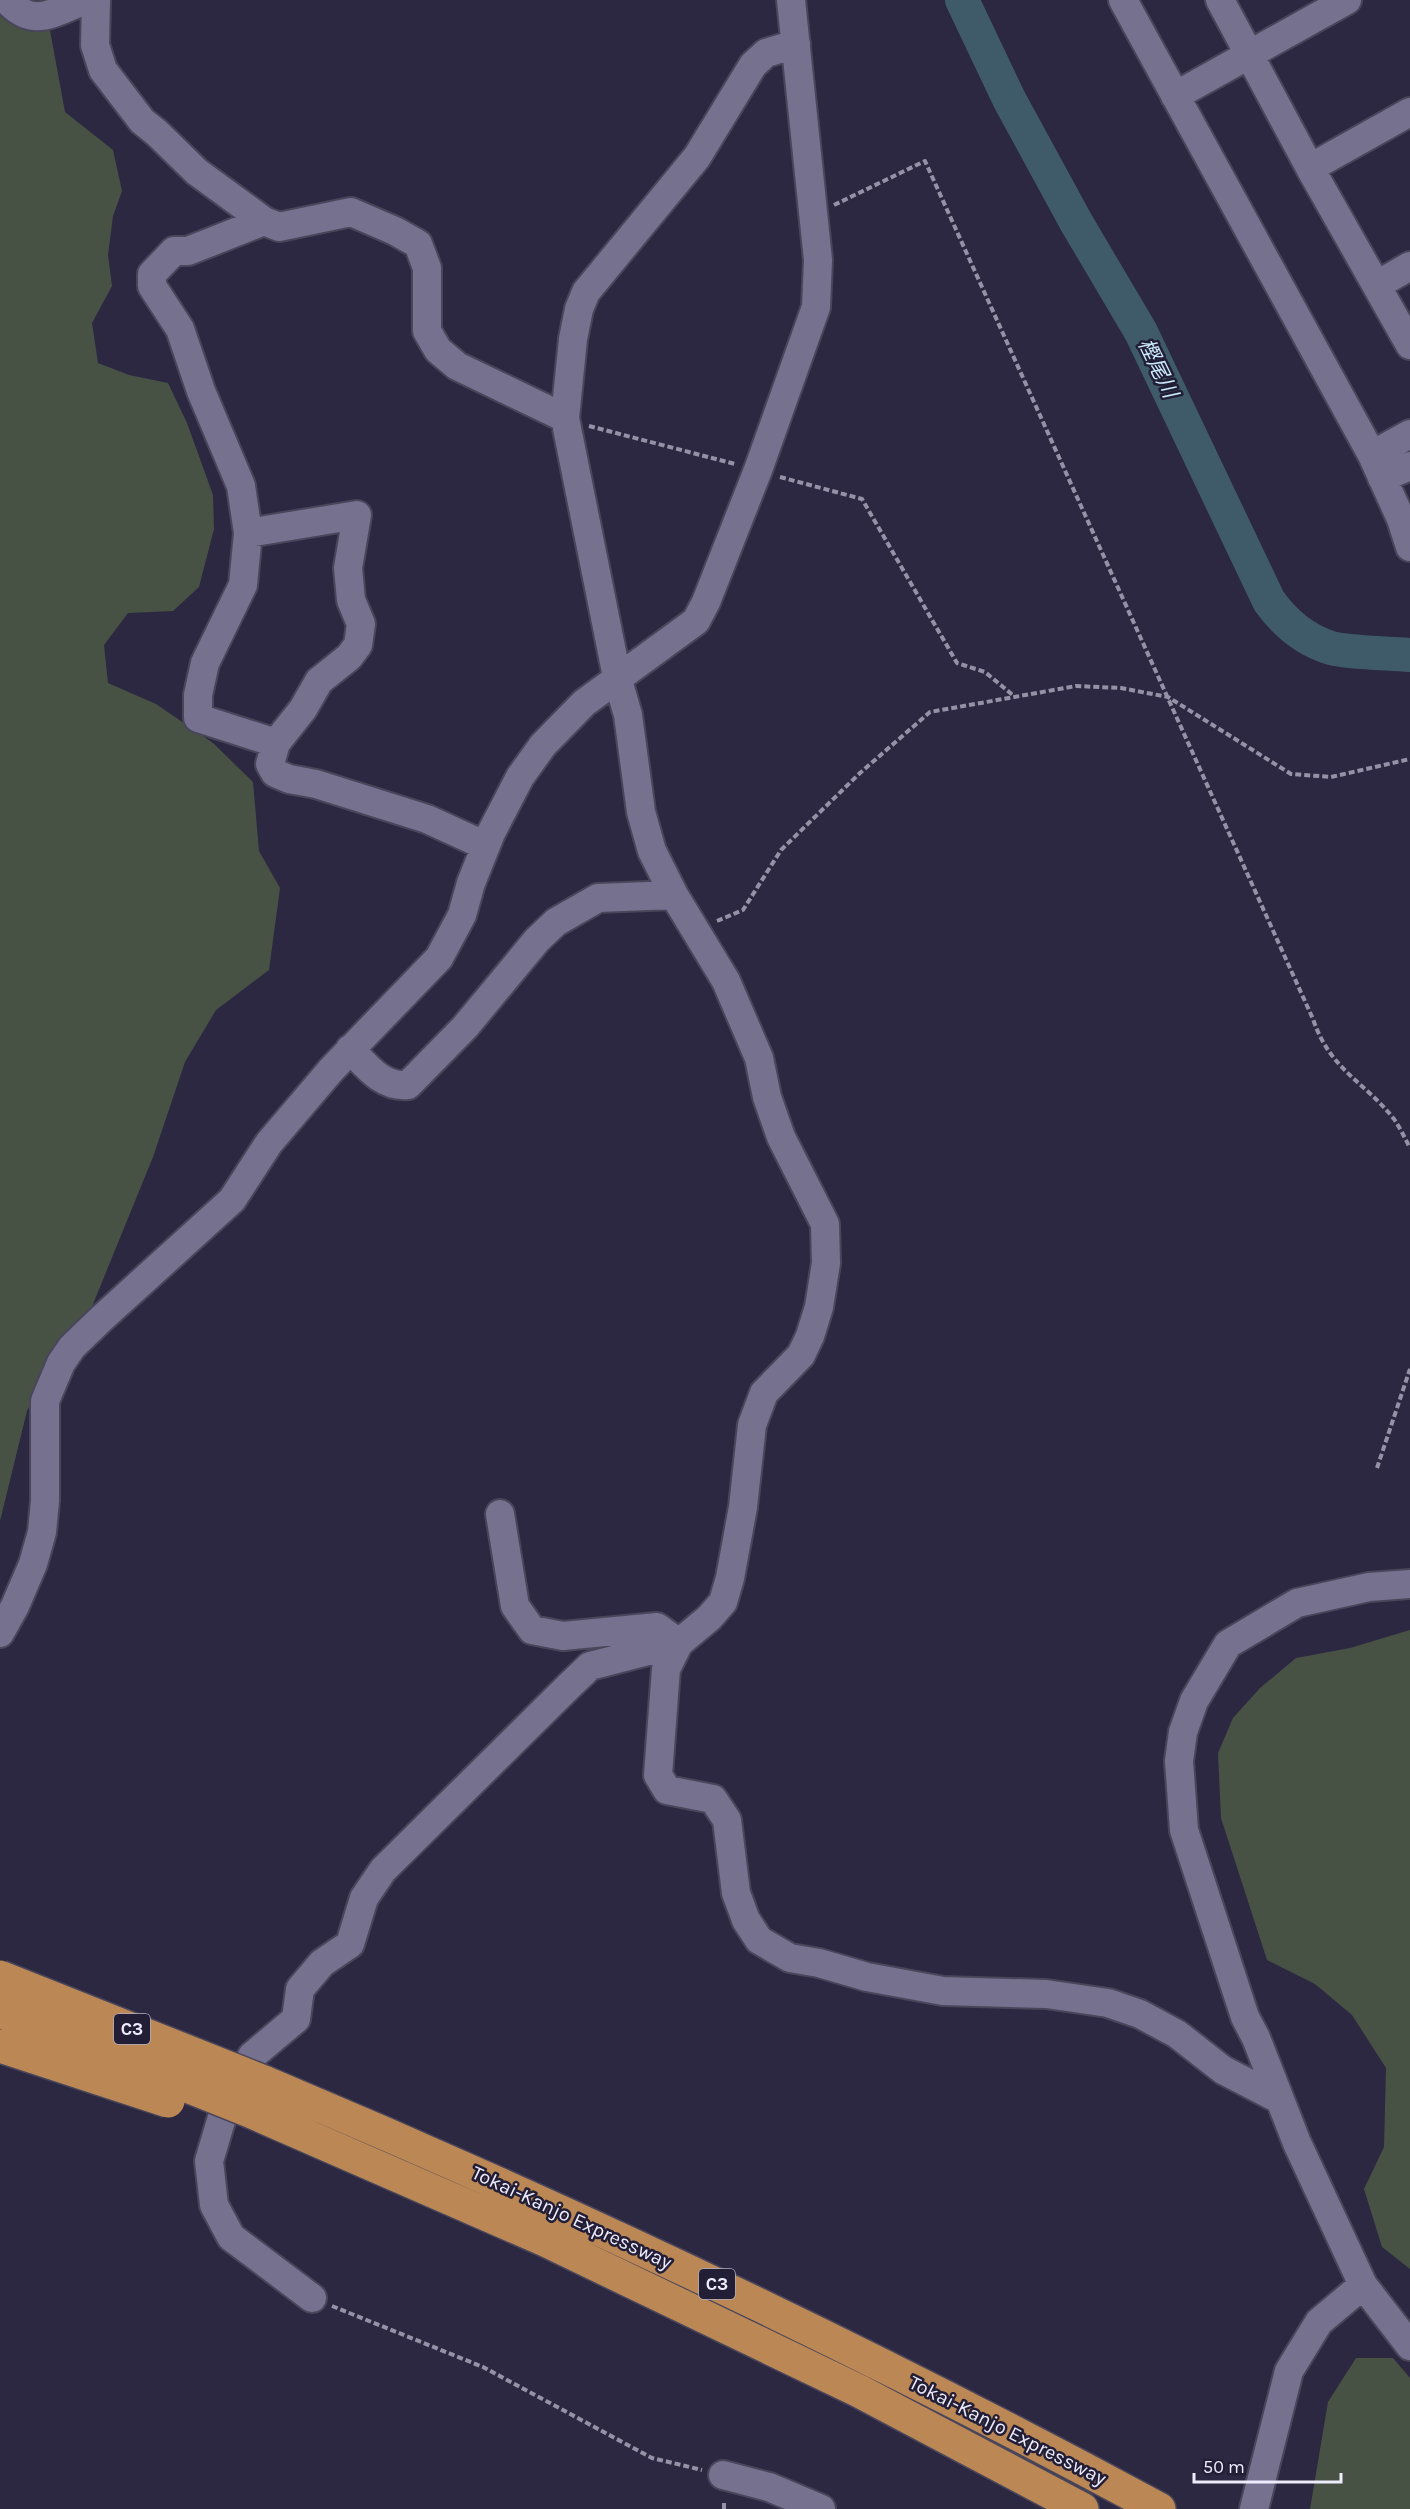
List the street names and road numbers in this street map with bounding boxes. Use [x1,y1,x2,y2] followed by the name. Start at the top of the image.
[114,2014,150,2044] road number: C3
[468,2161,676,2274] street label: Tokai-Kanjo Expressway
[699,2269,735,2299] road number: C3
[905,2371,1110,2490] street label: Tokai-Kanjo Expressway

